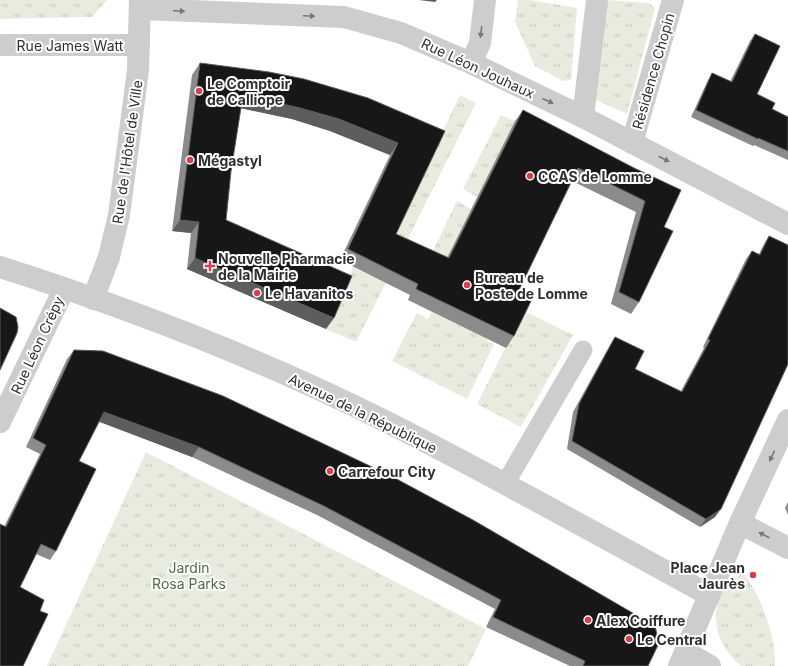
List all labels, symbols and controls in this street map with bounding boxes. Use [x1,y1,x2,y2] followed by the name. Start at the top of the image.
[173,8,186,14] one-way arrow
[628,11,678,131] street label: Résidence Chopin
[303,13,316,19] one-way arrow
[478,26,484,38] one-way arrow
[419,34,538,102] street label: Rue Léon Jouhaux
[17,37,124,54] street label: Rue James Watt
[207,75,290,108] place label: Le Comptoir de Calliope
[108,79,146,225] street label: Rue de l'Hôtel de Ville
[194,86,204,96] marker: Le Comptoir de Calliope
[543,98,554,104] one-way arrow
[198,152,262,169] place label: Mégastyl
[185,155,195,165] marker: Mégastyl
[658,156,670,163] one-way arrow
[538,168,652,185] place label: CCAS de Lomme
[525,171,535,181] marker: CCAS de Lomme
[218,250,355,283] place label: Nouvelle Pharmacie de la Mairie
[205,261,215,271] marker: Nouvelle Pharmacie de la Mairie
[475,269,588,302] place label: Bureau de Poste de Lomme
[462,280,472,290] marker: Bureau de Poste de Lomme
[265,285,353,302] place label: Le Havanitos
[252,288,262,298] marker: Le Havanitos
[7,293,67,396] street label: Rue Léon Crépy
[286,370,440,456] street label: Avenue de la République
[769,450,775,461] one-way arrow
[338,463,436,480] place label: Carrefour City
[325,466,335,476] marker: Carrefour City
[759,532,770,539] one-way arrow
[152,559,226,592] park label: Jardin Rosa Parks
[671,559,745,592] place label: Place Jean Jaurès
[748,570,758,580] marker: Place Jean Jaurès
[596,612,685,629] place label: Alex Coiffure
[583,615,593,625] marker: Alex Coiffure
[637,631,707,648] place label: Le Central
[624,634,634,644] marker: Le Central

